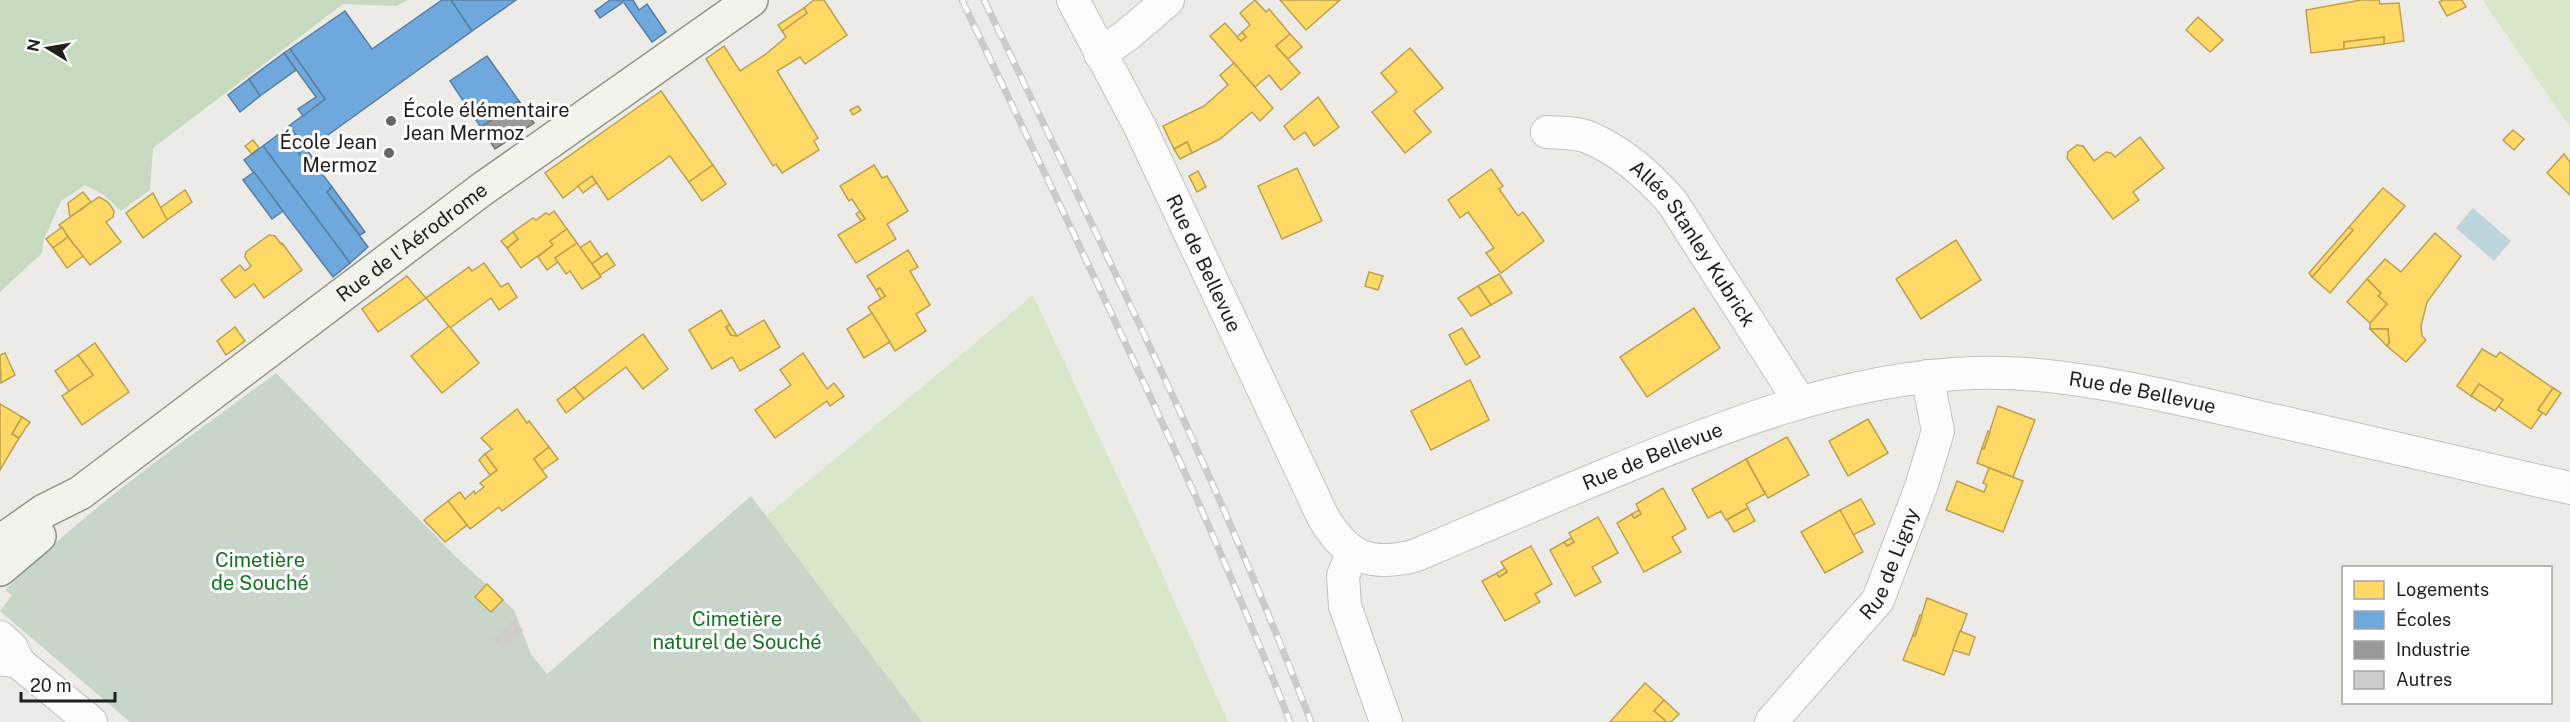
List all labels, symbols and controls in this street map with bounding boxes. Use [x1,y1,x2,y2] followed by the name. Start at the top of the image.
[18,18,78,78] north arrow
[23,37,44,53] text: N
[403,97,570,145] place label: École élémentaire Jean Mermoz
[384,114,398,128] marker: École élémentaire Jean Mermoz
[279,129,377,177] place label: École Jean Mermoz
[382,146,396,160] marker: École Jean Mermoz
[1625,155,1761,331] street label: Allée Stanley Kubrick
[332,178,492,307] street label: Rue de l'Aérodrome
[1161,191,1246,336] street label: Rue de Bellevue
[2067,367,2218,419] street label: Rue de Bellevue
[1579,417,1726,495] street label: Rue de Bellevue
[1854,504,1924,625] street label: Rue de Ligny
[211,548,309,595] park label: Cimetière de Souché
[2342,566,2552,704] legend
[2396,579,2489,600] text: Logements
[652,607,822,654] park label: Cimetière naturel de Souché
[2396,608,2451,630] text: Écoles
[2396,639,2470,660] text: Industrie
[21,665,116,703] scale bar
[2396,669,2452,690] text: Autres
[30,675,72,696] text: 20 m

